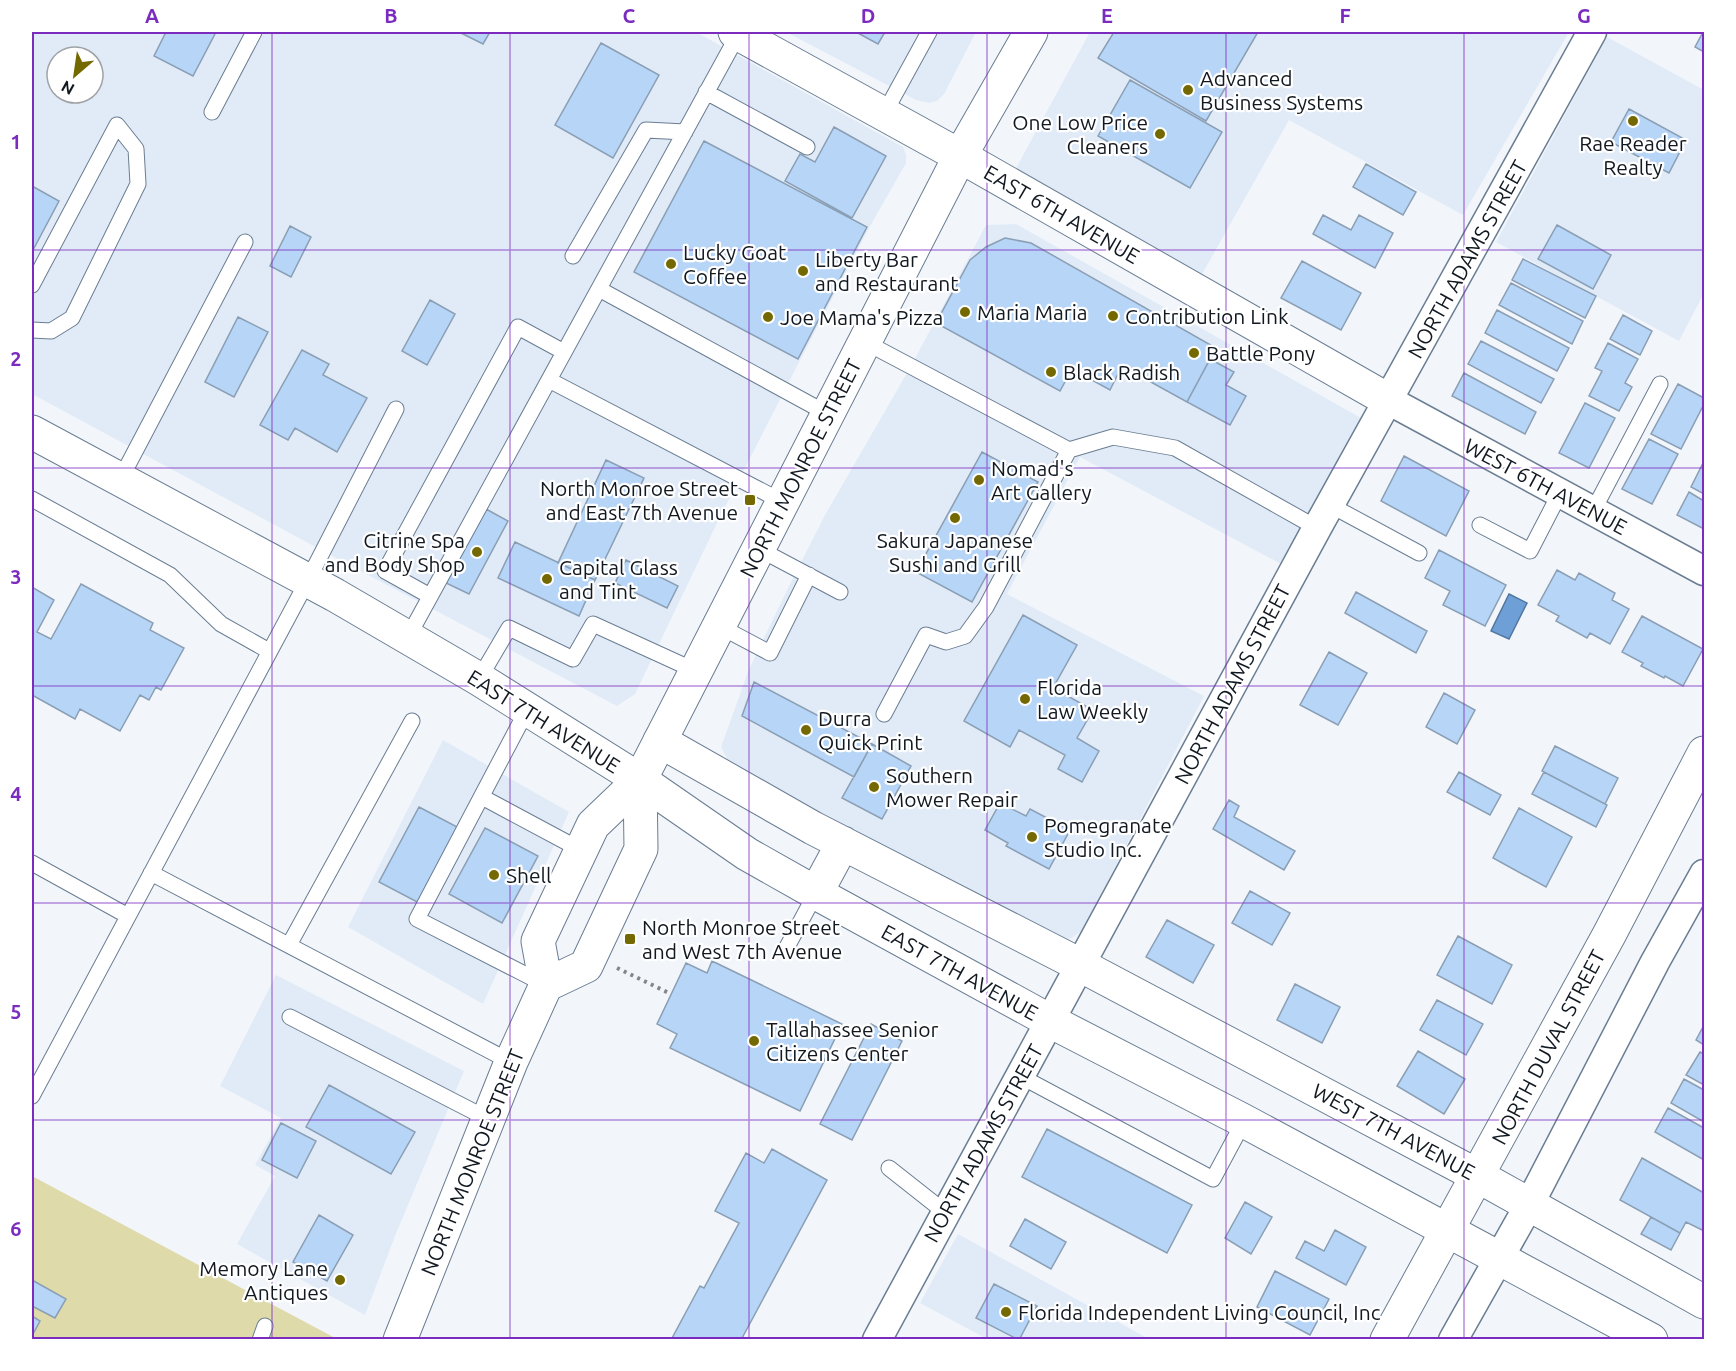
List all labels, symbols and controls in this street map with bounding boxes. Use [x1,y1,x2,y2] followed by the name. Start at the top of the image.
[145,4,159,27] text: A
[384,4,398,27] text: B
[623,4,636,27] text: C
[861,4,875,27] text: D
[1101,4,1113,27] text: E
[1339,4,1351,27] text: F
[1577,4,1591,27] text: G
[45,45,105,105] north arrow
[1200,66,1363,114] place label: Advanced Business Systems
[58,77,77,99] text: N
[1181,83,1195,97] marker: Advanced Business Systems
[1012,110,1148,158] place label: One Low Price Cleaners
[1626,114,1640,128] marker: Rae Reader Realty
[1153,127,1167,141] marker: One Low Price Cleaners
[10,130,22,153] text: 1
[1579,131,1687,179] place label: Rae Reader Realty
[1403,156,1532,362] street label: NORTH ADAMS STREET
[980,160,1144,268] street label: EAST 6TH AVENUE
[683,240,786,288] place label: Lucky Goat Coffee
[815,247,959,295] place label: Liberty Bar and Restaurant
[664,257,678,271] marker: Lucky Goat Coffee
[796,264,810,278] marker: Liberty Bar and Restaurant
[977,300,1088,324] place label: Maria Maria
[1125,304,1289,328] place label: Contribution Link
[780,305,943,329] place label: Joe Mama's Pizza
[958,305,972,319] marker: Maria Maria
[1106,309,1120,323] marker: Contribution Link
[761,310,775,324] marker: Joe Mama's Pizza
[1206,341,1315,365] place label: Battle Pony
[1187,346,1201,360] marker: Battle Pony
[10,347,22,370] text: 2
[734,354,866,581] street label: NORTH MONROE STREET
[1063,360,1180,384] place label: Black Radish
[1044,365,1058,379] marker: Black Radish
[1461,433,1631,539] street label: WEST 6TH AVENUE
[991,456,1092,504] place label: Nomad's Art Gallery
[972,473,986,487] marker: Nomad's Art Gallery
[540,476,738,524] place label: North Monroe Street and East 7th Avenue
[743,493,757,507] marker: North Monroe Street and East 7th Avenue
[948,511,962,525] marker: Sakura Japanese Sushi and Grill
[325,528,465,576] place label: Citrine Spa and Body Shop
[877,528,1033,576] place label: Sakura Japanese Sushi and Grill
[470,545,484,559] marker: Citrine Spa and Body Shop
[559,555,678,603] place label: Capital Glass and Tint
[10,565,22,588] text: 3
[540,572,554,586] marker: Capital Glass and Tint
[1169,580,1295,788] street label: NORTH ADAMS STREET
[463,664,625,778] street label: EAST 7TH AVENUE
[1037,675,1148,723] place label: Florida Law Weekly
[1018,692,1032,706] marker: Florida Law Weekly
[818,706,922,754] place label: Durra Quick Print
[799,723,813,737] marker: Durra Quick Print
[886,763,1018,811] place label: Southern Mower Repair
[867,780,881,794] marker: Southern Mower Repair
[10,782,22,805] text: 4
[1044,813,1172,861] place label: Pomegranate Studio Inc.
[1025,830,1039,844] marker: Pomegranate Studio Inc.
[506,863,552,887] place label: Shell
[487,868,501,882] marker: Shell
[642,915,842,963] place label: North Monroe Street and West 7th Avenue
[878,919,1042,1025] street label: EAST 7TH AVENUE
[623,932,637,946] marker: North Monroe Street and West 7th Avenue
[1486,945,1610,1148] street label: NORTH DUVAL STREET
[10,1000,22,1023] text: 5
[766,1017,938,1065] place label: Tallahassee Senior Citizens Center
[747,1034,761,1048] marker: Tallahassee Senior Citizens Center
[919,1040,1048,1246] street label: NORTH ADAMS STREET
[416,1045,529,1279] street label: NORTH MONROE STREET
[1309,1078,1479,1184] street label: WEST 7TH AVENUE
[10,1217,22,1240] text: 6
[199,1256,328,1304] place label: Memory Lane Antiques
[333,1273,347,1287] marker: Memory Lane Antiques
[1018,1300,1381,1324] place label: Florida Independent Living Council, Inc
[999,1305,1013,1319] marker: Florida Independent Living Council, Inc

